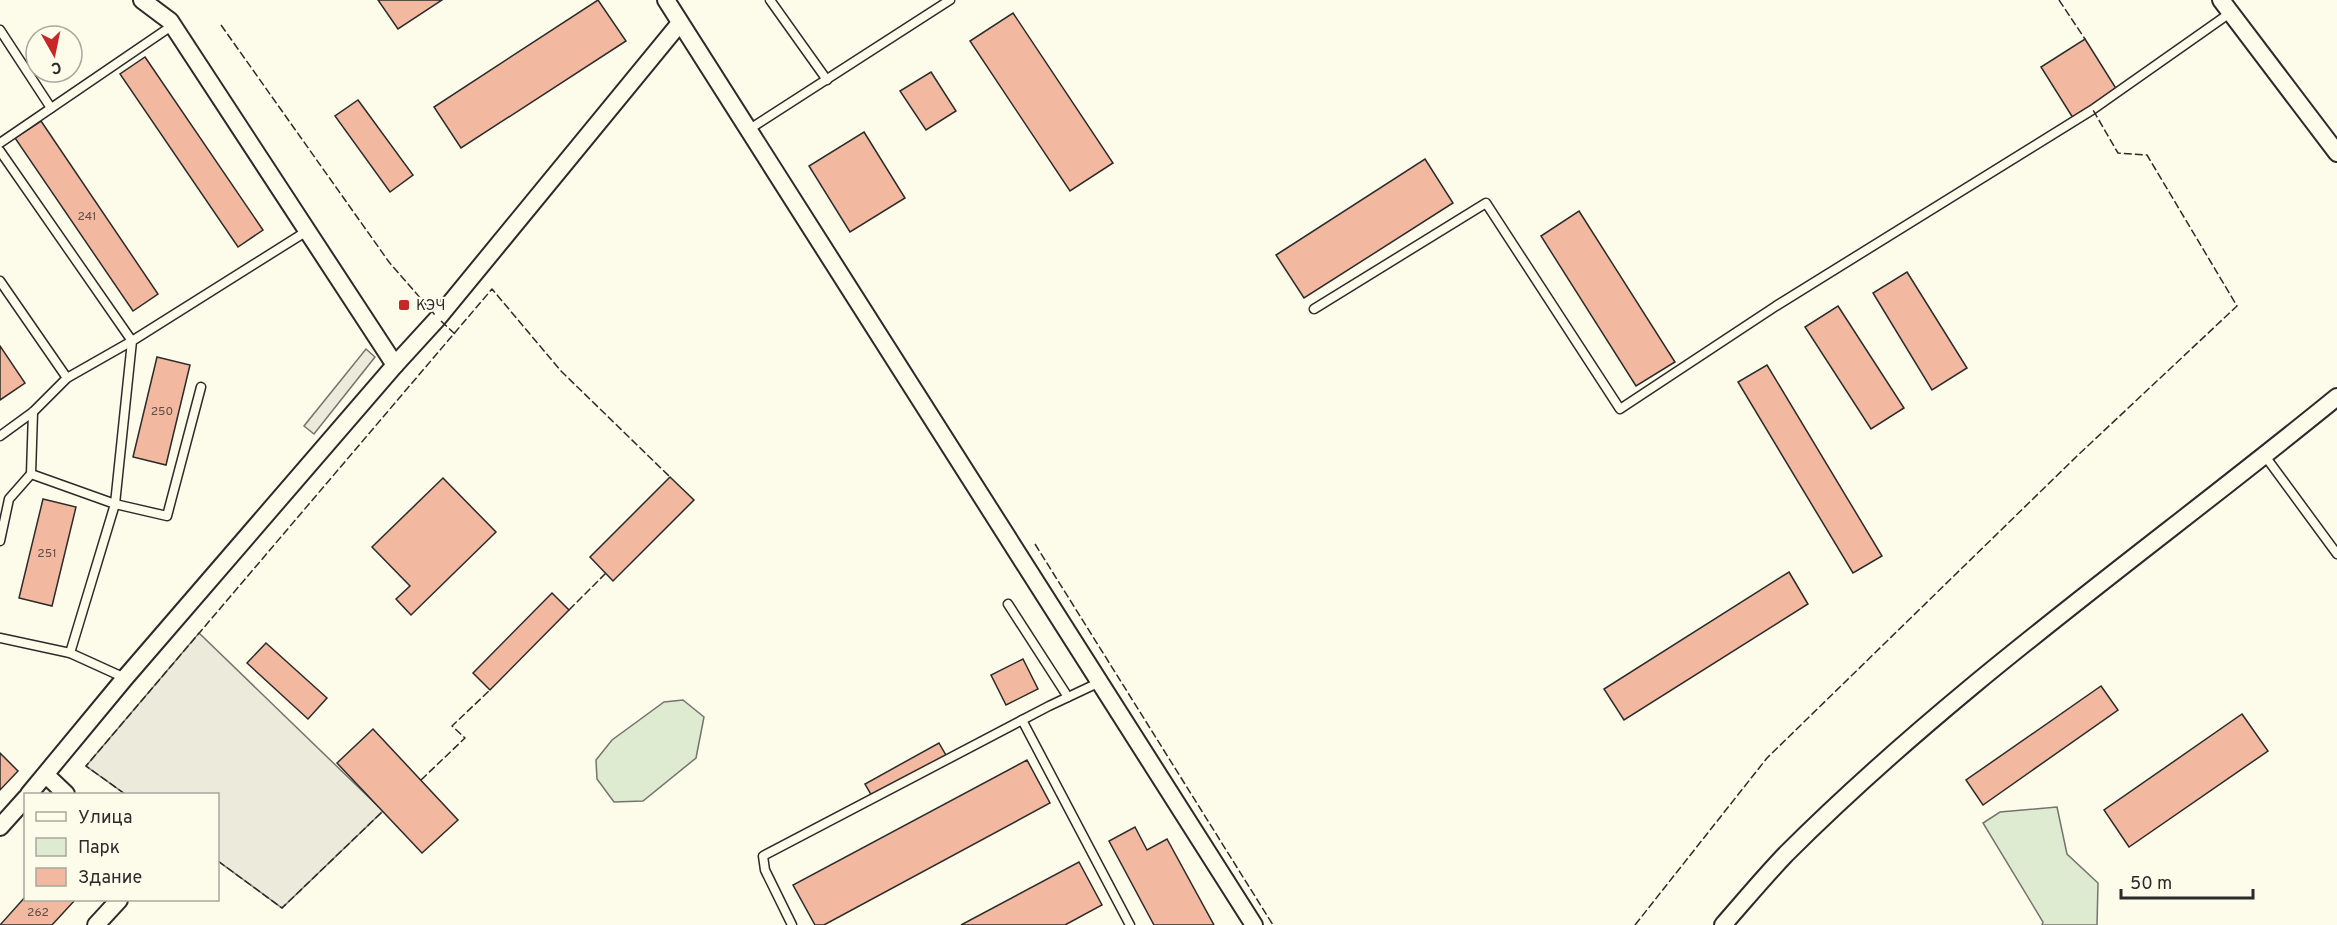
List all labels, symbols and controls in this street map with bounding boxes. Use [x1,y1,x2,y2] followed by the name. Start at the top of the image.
[24,24,84,84] north arrow
[49,56,63,78] text: С
[77,209,97,225] house number: 241
[416,297,446,316] place label: КЭЧ
[397,298,411,312] marker: КЭЧ
[151,404,173,420] house number: 250
[37,546,57,562] house number: 251
[24,793,219,901] legend
[78,807,132,830] text: Улица
[78,837,120,860] text: Парк
[2121,862,2253,900] scale bar
[78,867,142,890] text: Здание
[2130,873,2172,896] text: 50 m
[27,905,49,921] house number: 262

